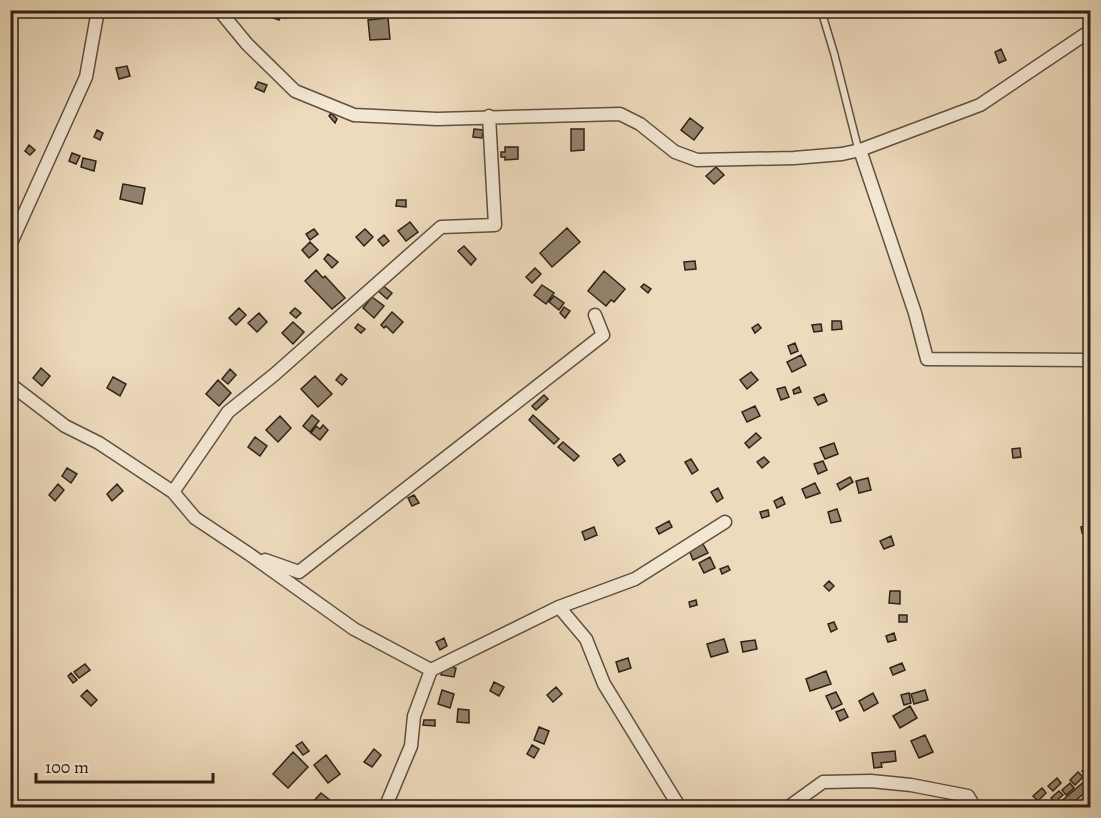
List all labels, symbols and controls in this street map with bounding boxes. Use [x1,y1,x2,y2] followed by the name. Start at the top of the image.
[36,746,213,784] scale bar
[45,755,89,779] text: 100 m

